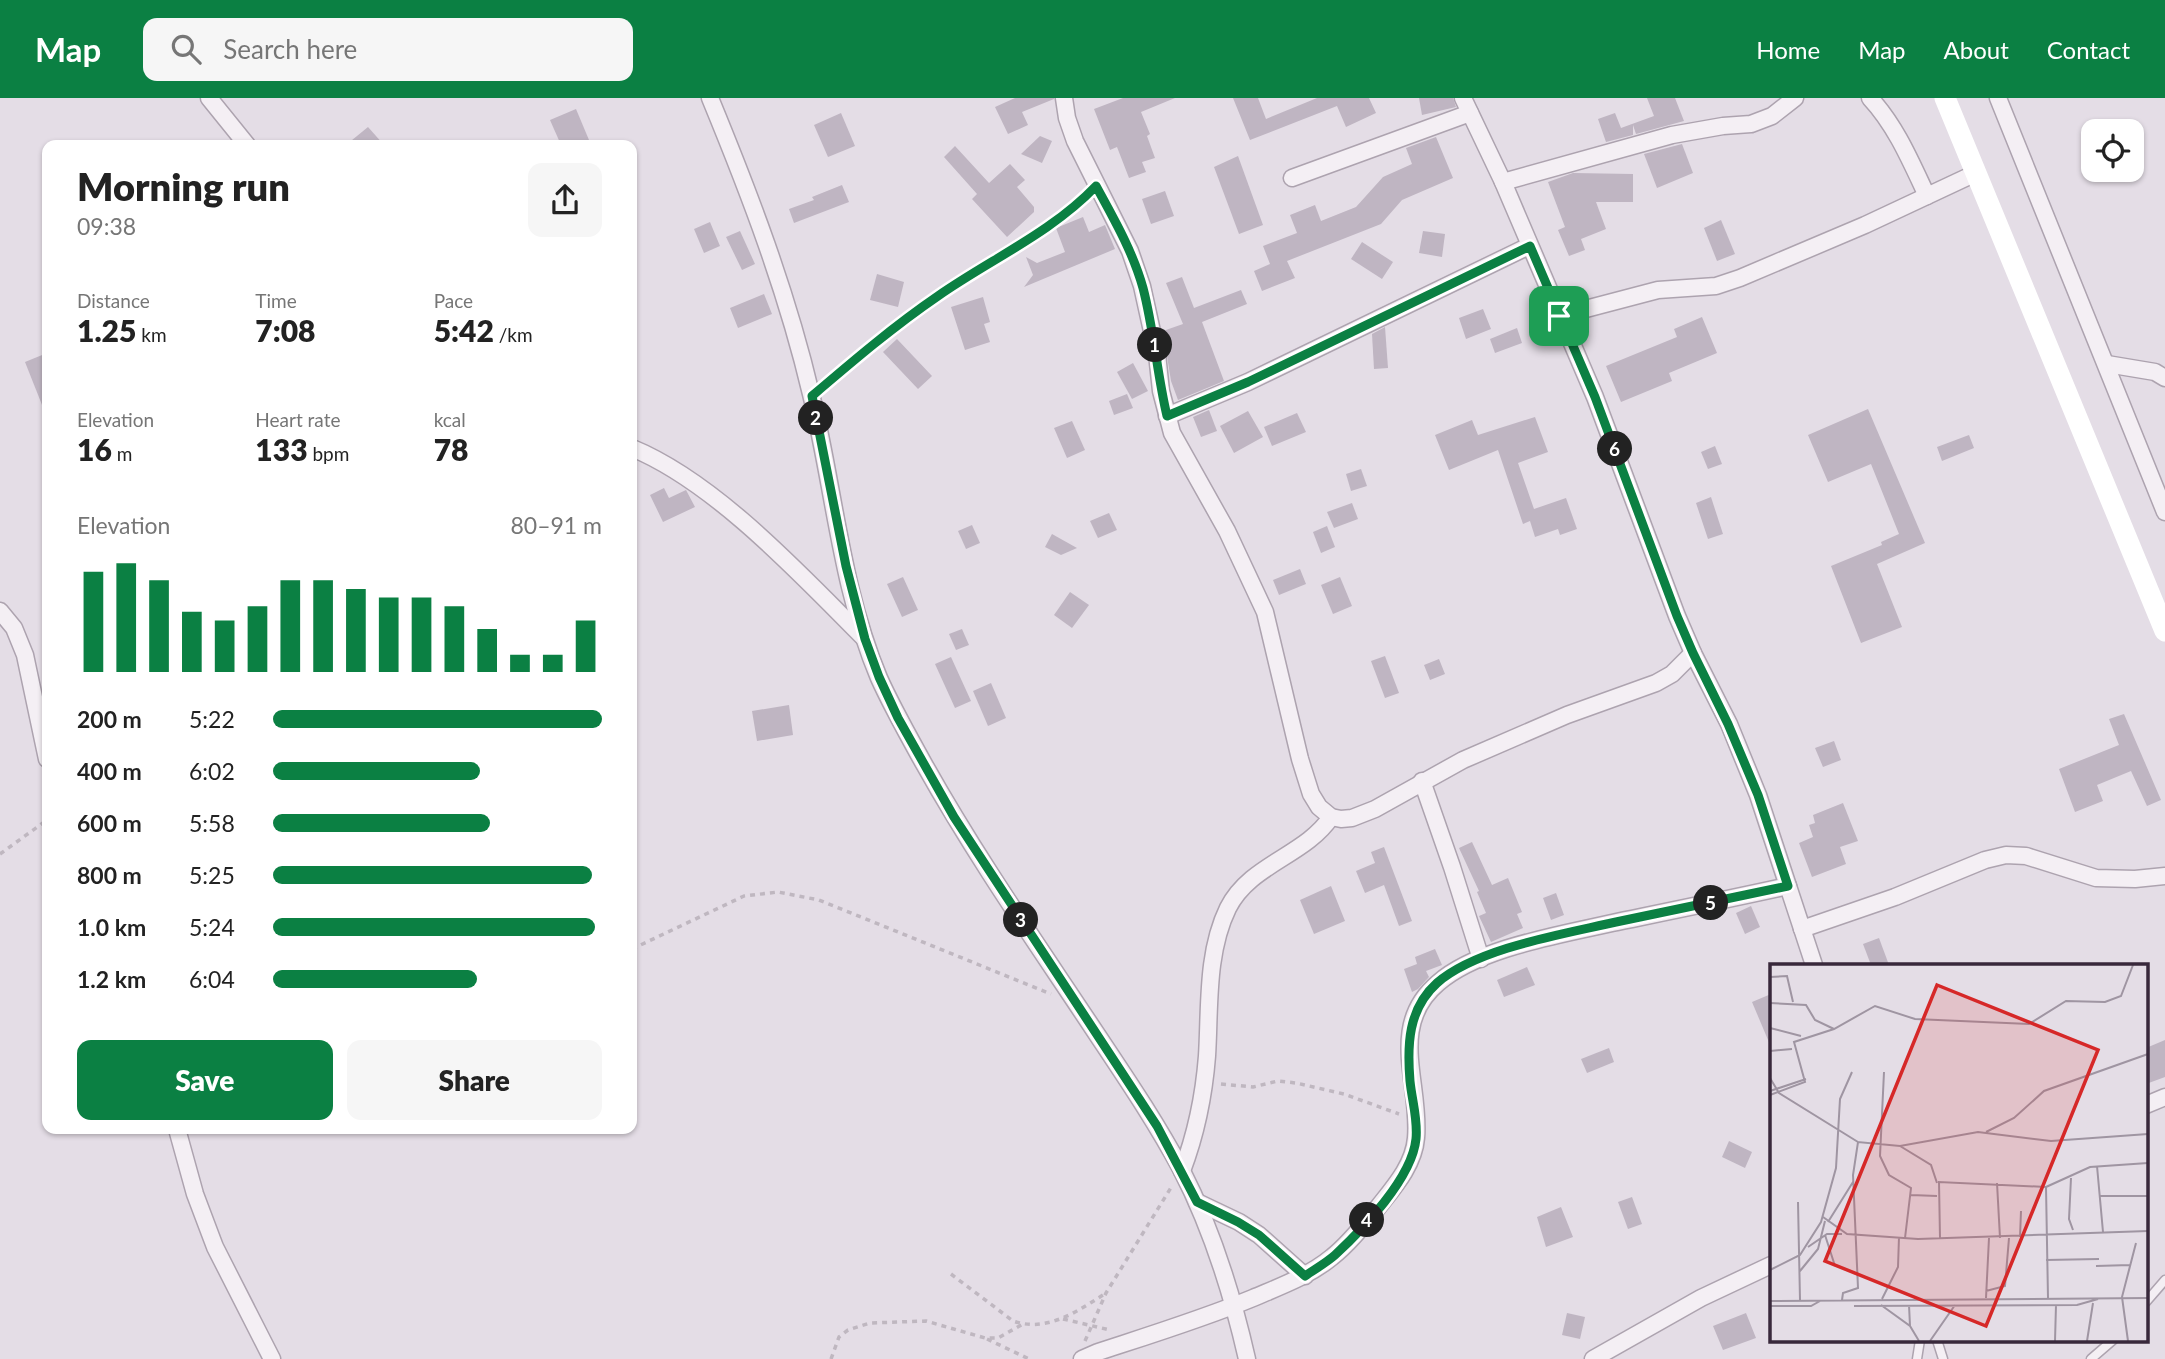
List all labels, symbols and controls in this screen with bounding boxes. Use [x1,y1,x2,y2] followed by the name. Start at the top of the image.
[143,18,633,81] search box
[35,29,101,69] text: Map
[167,30,205,68] icon: search
[223,33,357,65] text: Search here
[1756,35,1820,64] text: Home
[1858,35,1906,64] text: Map
[1944,35,2009,64] text: About
[2047,35,2130,64] text: Contact
[2081,119,2144,182] map controls
[2081,119,2144,182] button: locate
[77,163,290,209] text: Morning run
[528,163,602,237] button: share
[77,212,136,240] text: 09:38
[1529,286,1589,346] pin
[77,289,150,312] text: Distance
[255,289,297,312] text: Time
[434,289,473,312] text: Pace
[1540,297,1578,335] icon: arrive
[77,312,136,348] text: 1.25
[255,312,315,348] text: 7:08
[434,312,494,348] text: 5:42
[136,323,167,346] text: km
[494,323,533,346] text: /km
[1138,328,1172,362] pin: 1
[1149,333,1160,356] text: 1
[798,400,834,436] pin: 2
[810,406,821,429] text: 2
[77,408,154,431] text: Elevation
[255,408,341,431] text: Heart rate
[434,408,466,431] text: kcal
[77,431,112,467] text: 16
[255,431,308,467] text: 133
[434,431,468,467] text: 78
[1598,432,1632,466] pin: 6
[1609,437,1620,460] text: 6
[112,442,132,465] text: m
[308,442,349,465] text: bpm
[77,511,170,539] text: Elevation
[510,511,602,539] text: 80–91 m
[77,705,142,733] text: 200 m
[189,705,235,733] text: 5:22
[77,757,142,785] text: 400 m
[189,757,235,785] text: 6:02
[77,809,142,837] text: 600 m
[189,809,235,837] text: 5:58
[77,861,142,889] text: 800 m
[189,861,235,889] text: 5:25
[1694,886,1728,920] pin: 5
[1705,891,1716,914] text: 5
[1004,902,1038,938] pin: 3
[1015,908,1026,931] text: 3
[77,913,146,941] text: 1.0 km
[189,913,235,941] text: 5:24
[1770,964,2148,1342] inset map
[77,965,146,993] text: 1.2 km
[189,965,235,993] text: 6:04
[77,1040,333,1120] button: Save
[347,1040,602,1120] button: Share
[1350,1202,1384,1238] pin: 4
[1361,1208,1372,1231] text: 4

